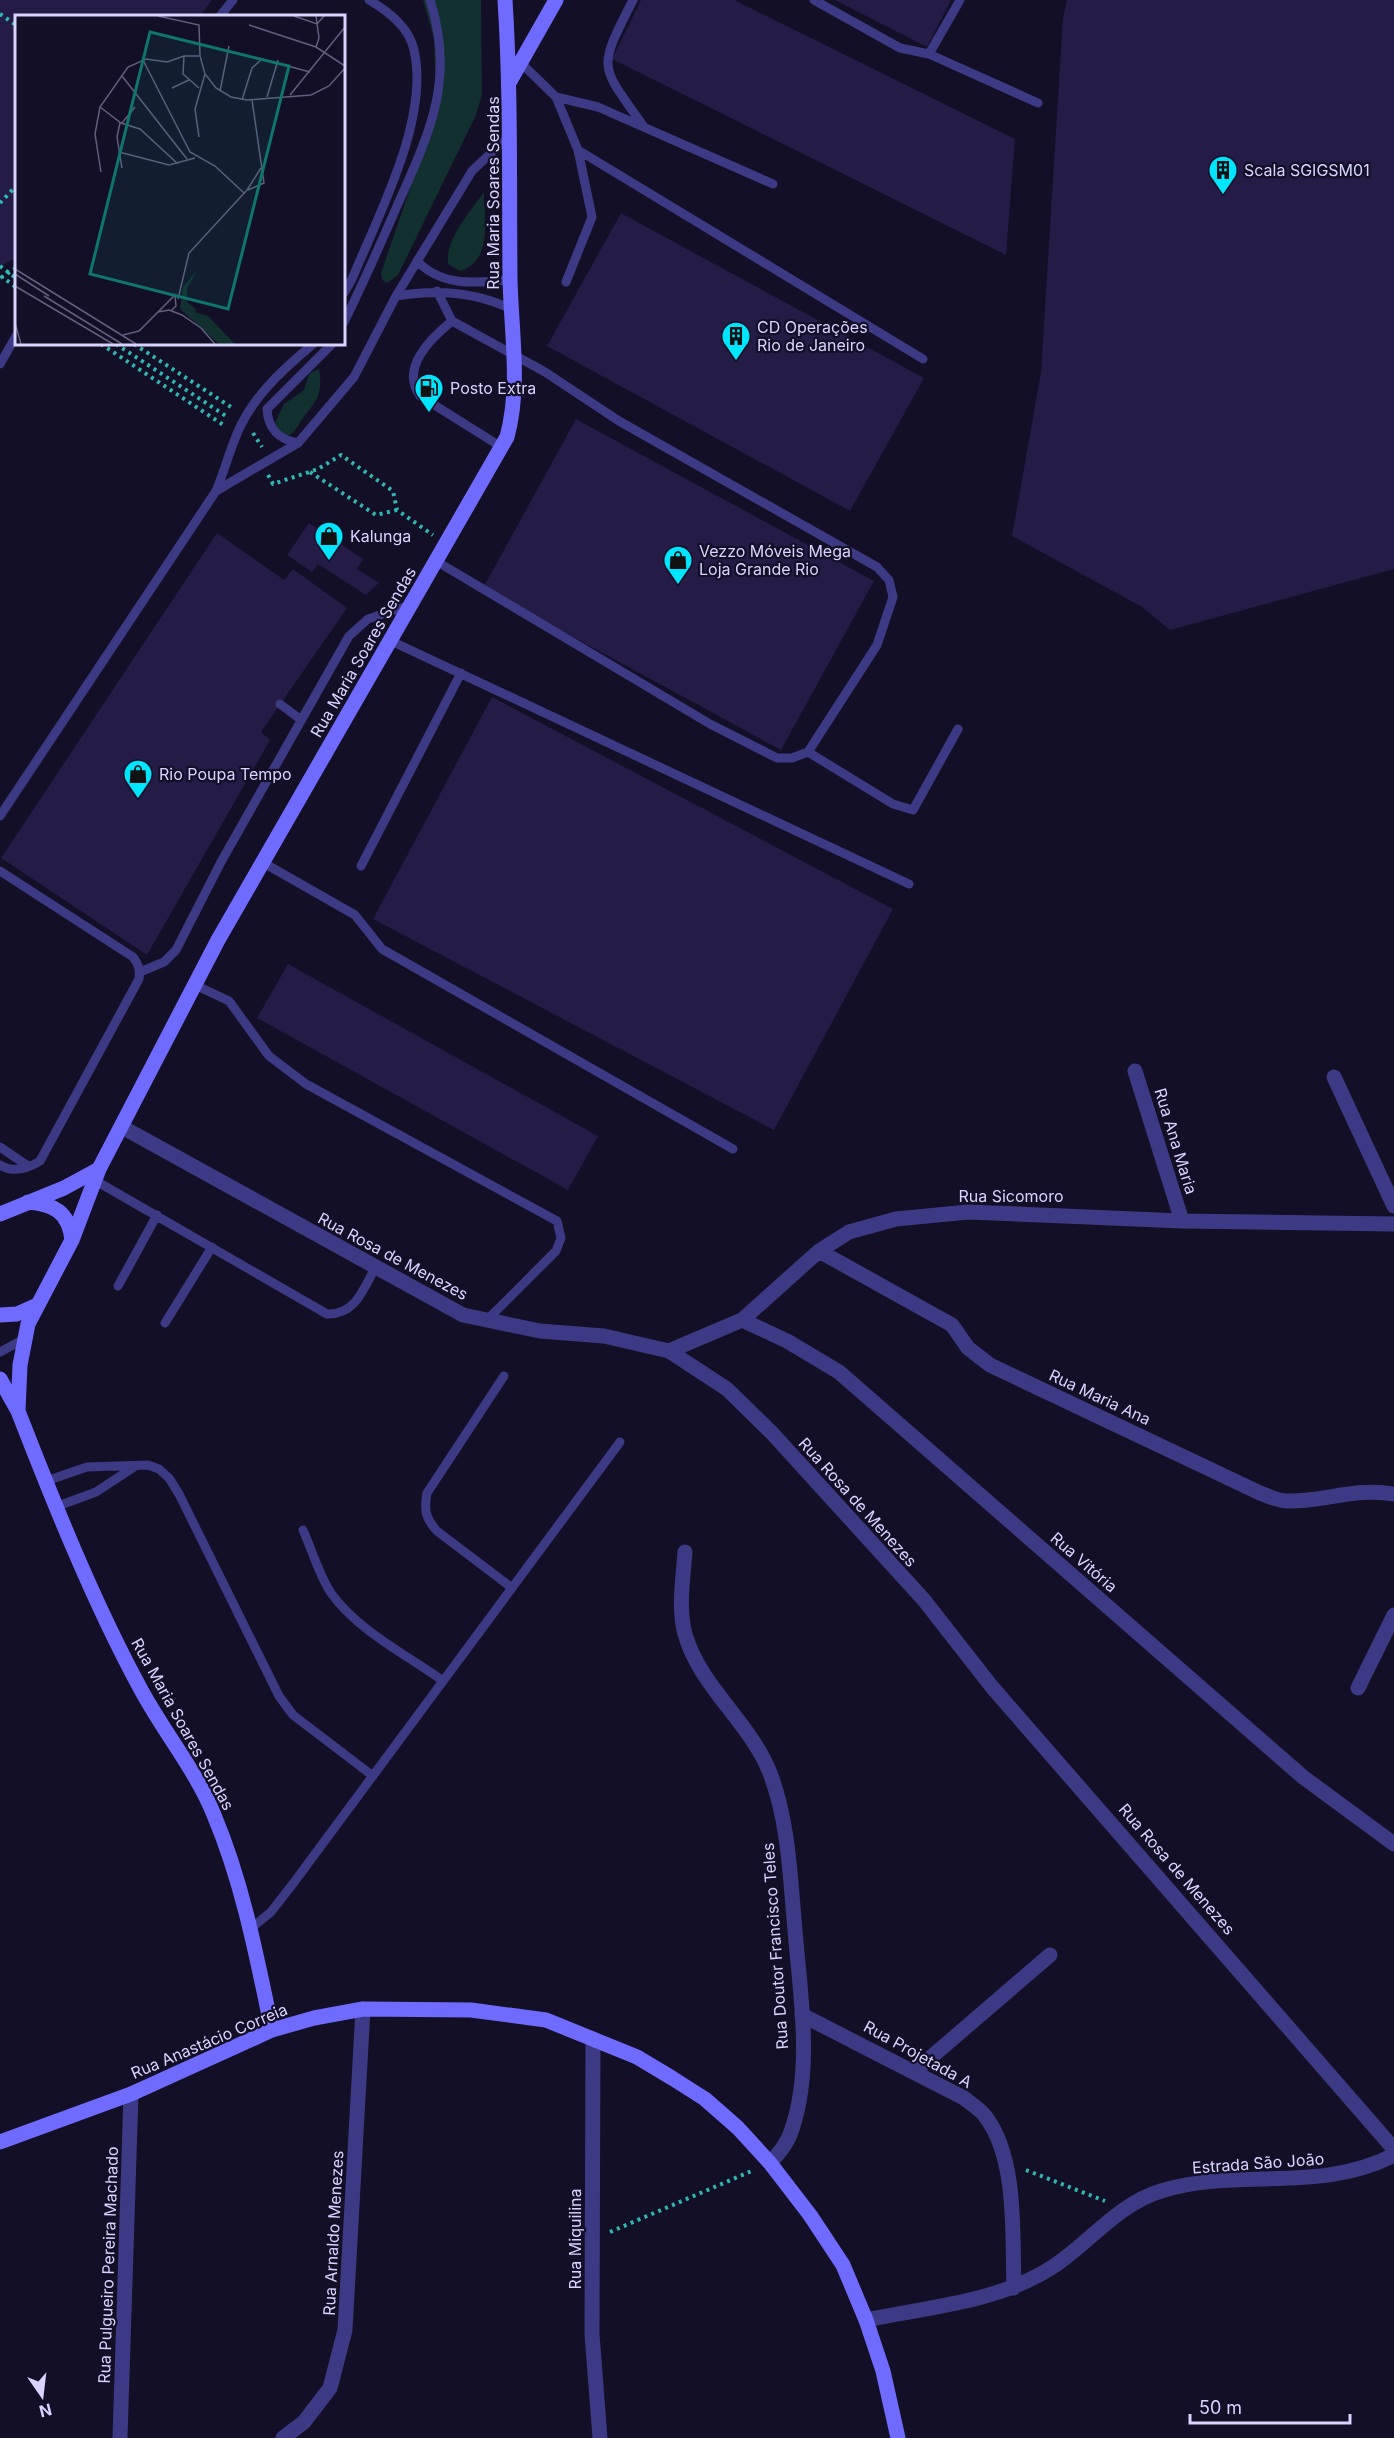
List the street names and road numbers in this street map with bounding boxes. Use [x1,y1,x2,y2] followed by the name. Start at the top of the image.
[483,96,503,290] street label: Rua Maria Soares Sendas
[306,563,420,741] street label: Rua Maria Soares Sendas
[1150,1086,1202,1196] street label: Rua Ana Maria
[958,1186,1064,1206] street label: Rua Sicomoro
[315,1208,471,1304] street label: Rua Rosa de Menezes
[1046,1365,1154,1429] street label: Rua Maria Ana
[795,1433,921,1571] street label: Rua Rosa de Menezes
[1047,1528,1121,1596] street label: Rua Vitória
[127,1634,239,1814] street label: Rua Maria Soares Sendas
[1115,1799,1239,1939] street label: Rua Rosa de Menezes
[758,1842,792,2050] street label: Rua Doutor Francisco Teles
[128,1999,290,2083] street label: Rua Anastácio Correia
[860,2016,976,2092] street label: Rua Projetada A
[94,2146,122,2384] street label: Rua Pulgueiro Pereira Machado
[1191,2148,1325,2178] street label: Estrada São João
[319,2150,347,2316] street label: Rua Arnaldo Menezes
[565,2189,585,2289] street label: Rua Miquilina

